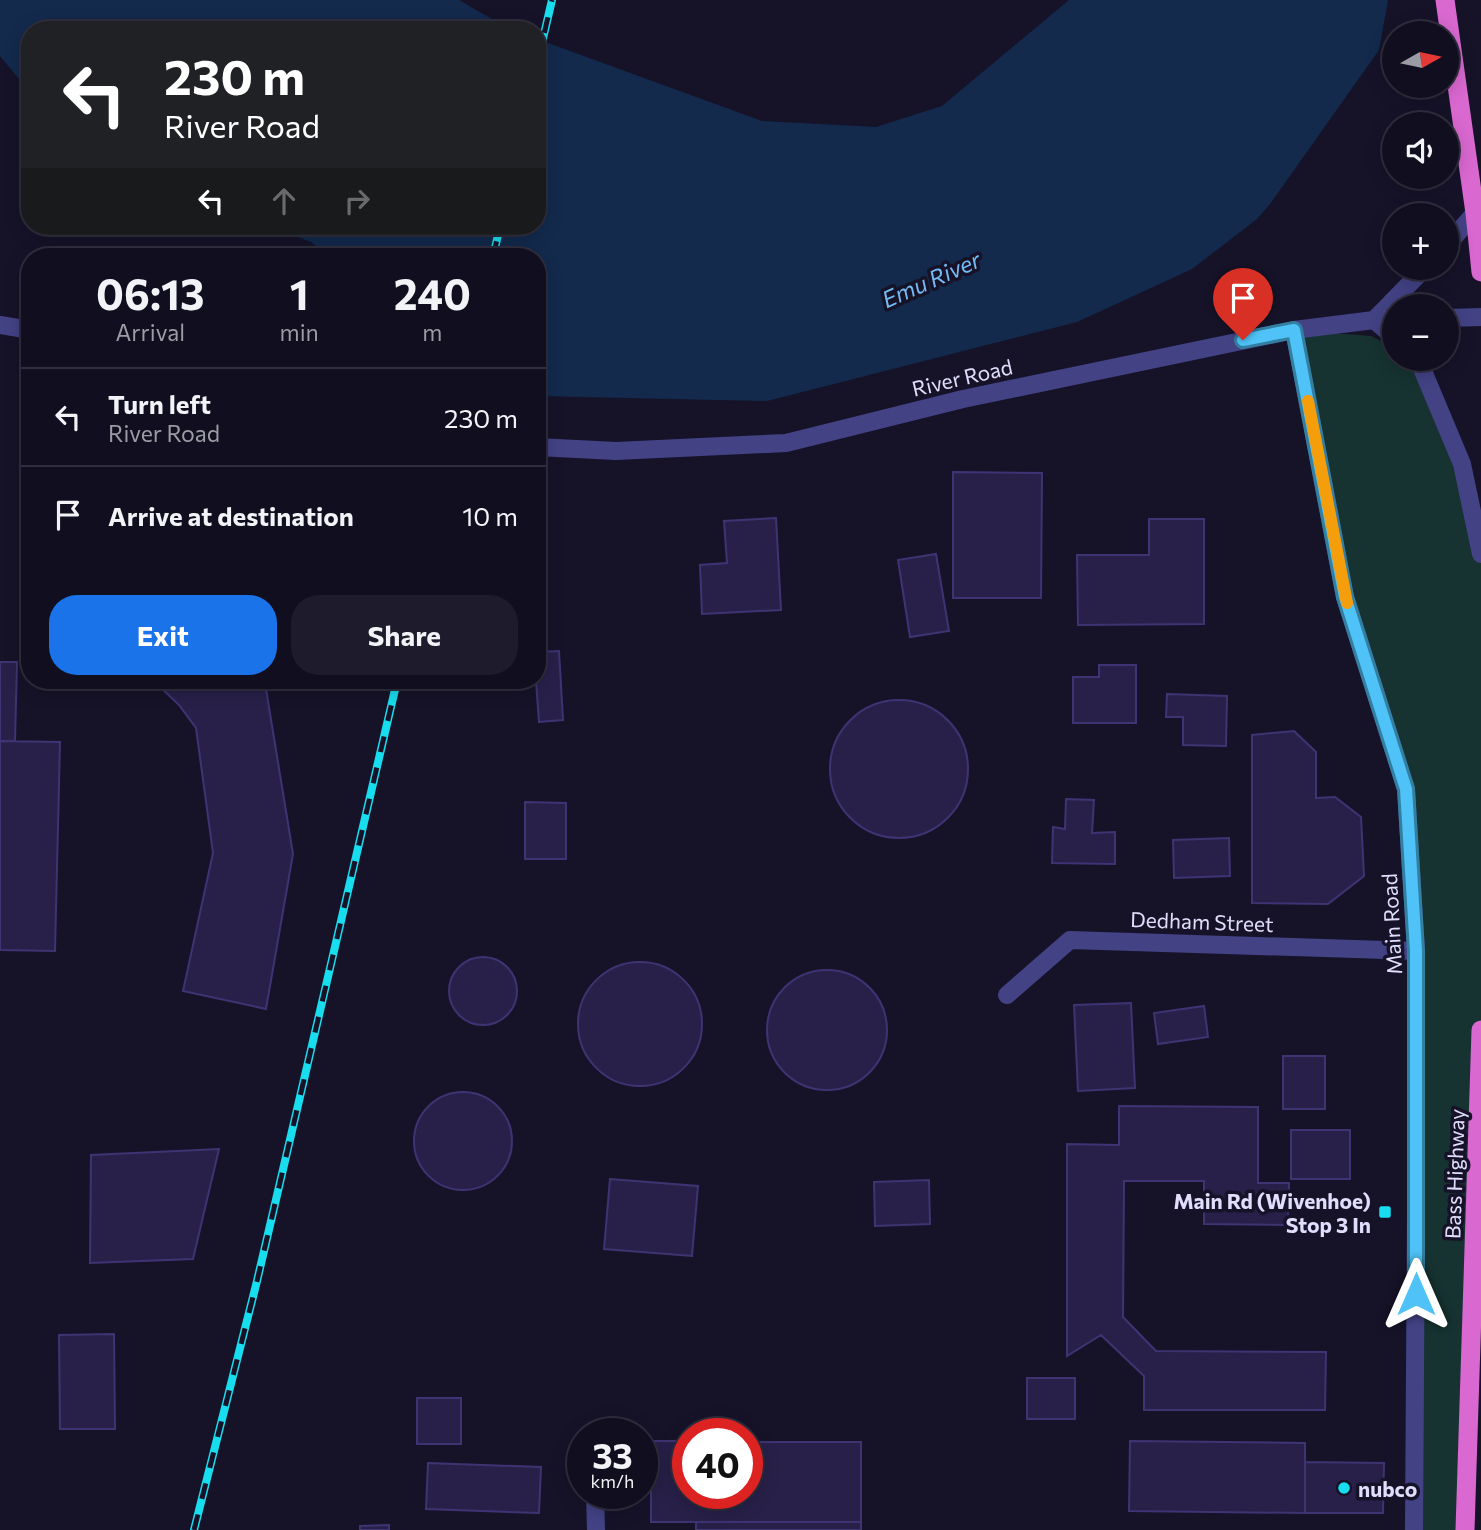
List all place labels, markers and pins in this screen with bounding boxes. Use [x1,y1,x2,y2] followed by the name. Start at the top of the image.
[1213,268,1273,340] pin
[1174,1188,1371,1237] place label: Main Rd (Wivenhoe) Stop 3 In
[1377,1204,1393,1220] marker: Main Rd (Wivenhoe) Stop 3 In
[1358,1476,1417,1501] place label: nubco
[1336,1480,1352,1496] marker: nubco

